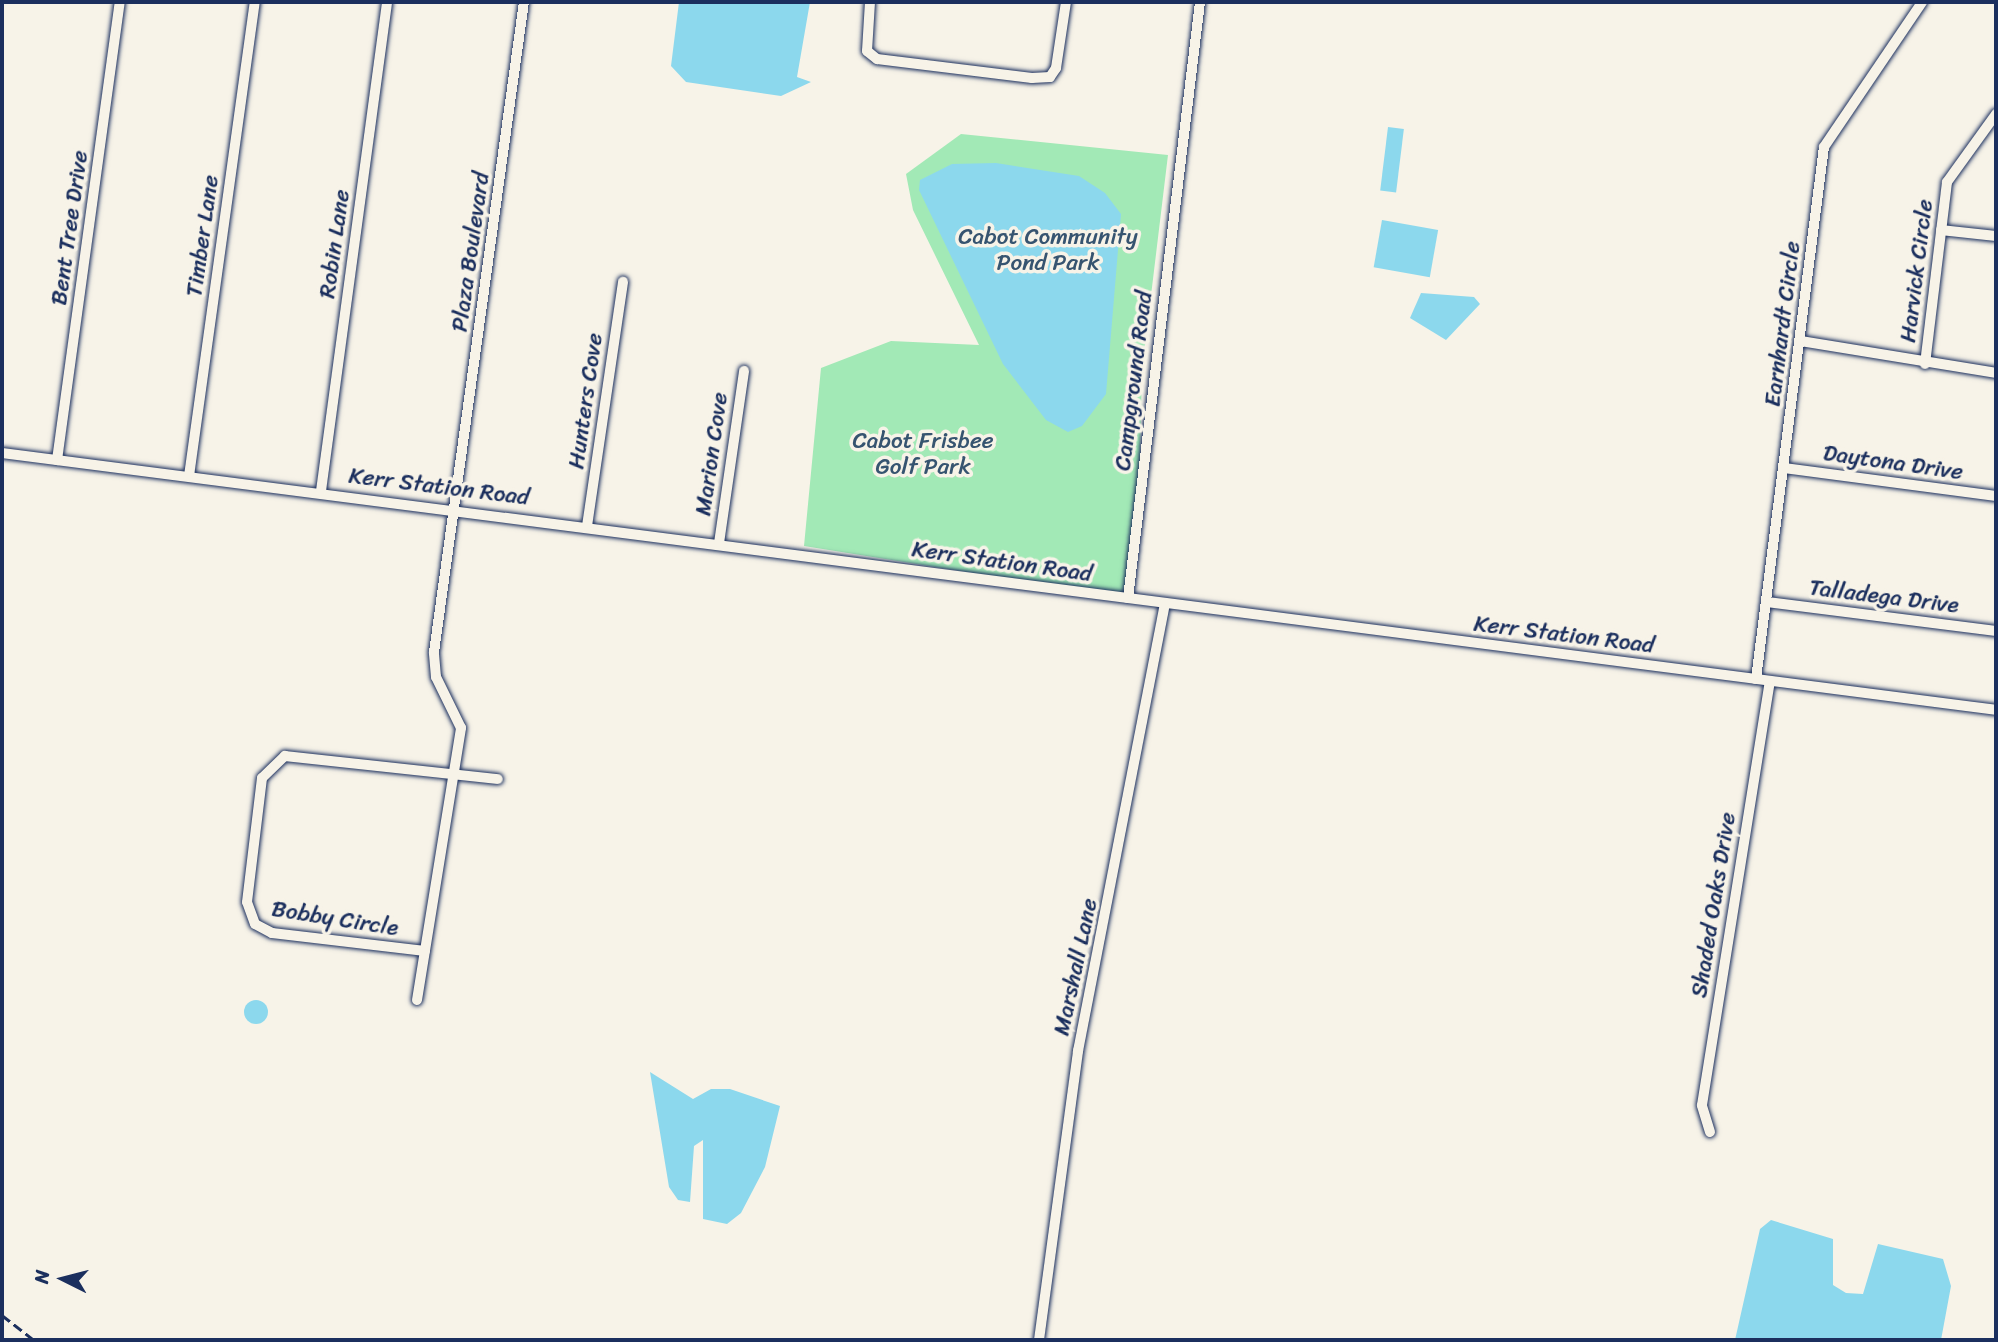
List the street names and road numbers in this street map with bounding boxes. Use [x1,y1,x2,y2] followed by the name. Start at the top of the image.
[45,149,95,307] street label: Bent Tree Drive
[446,171,496,333] street label: Plaza Boulevard
[181,173,225,299] street label: Timber Lane
[314,188,356,300] street label: Robin Lane
[1895,198,1939,344] street label: Harvick Circle
[1759,240,1807,408] street label: Earnhardt Circle
[1109,290,1159,472] street label: Campground Road
[563,331,609,471] street label: Hunters Cove
[690,390,734,518] street label: Marion Cove
[1821,440,1965,486] street label: Daytona Drive
[347,462,531,512] street label: Kerr Station Road
[910,536,1094,588] street label: Kerr Station Road
[1807,574,1961,620] street label: Talladega Drive
[1472,610,1656,660] street label: Kerr Station Road
[1686,810,1742,1000] street label: Shaded Oaks Drive
[269,895,401,943] street label: Bobby Circle
[1048,896,1104,1038] street label: Marshall Lane

